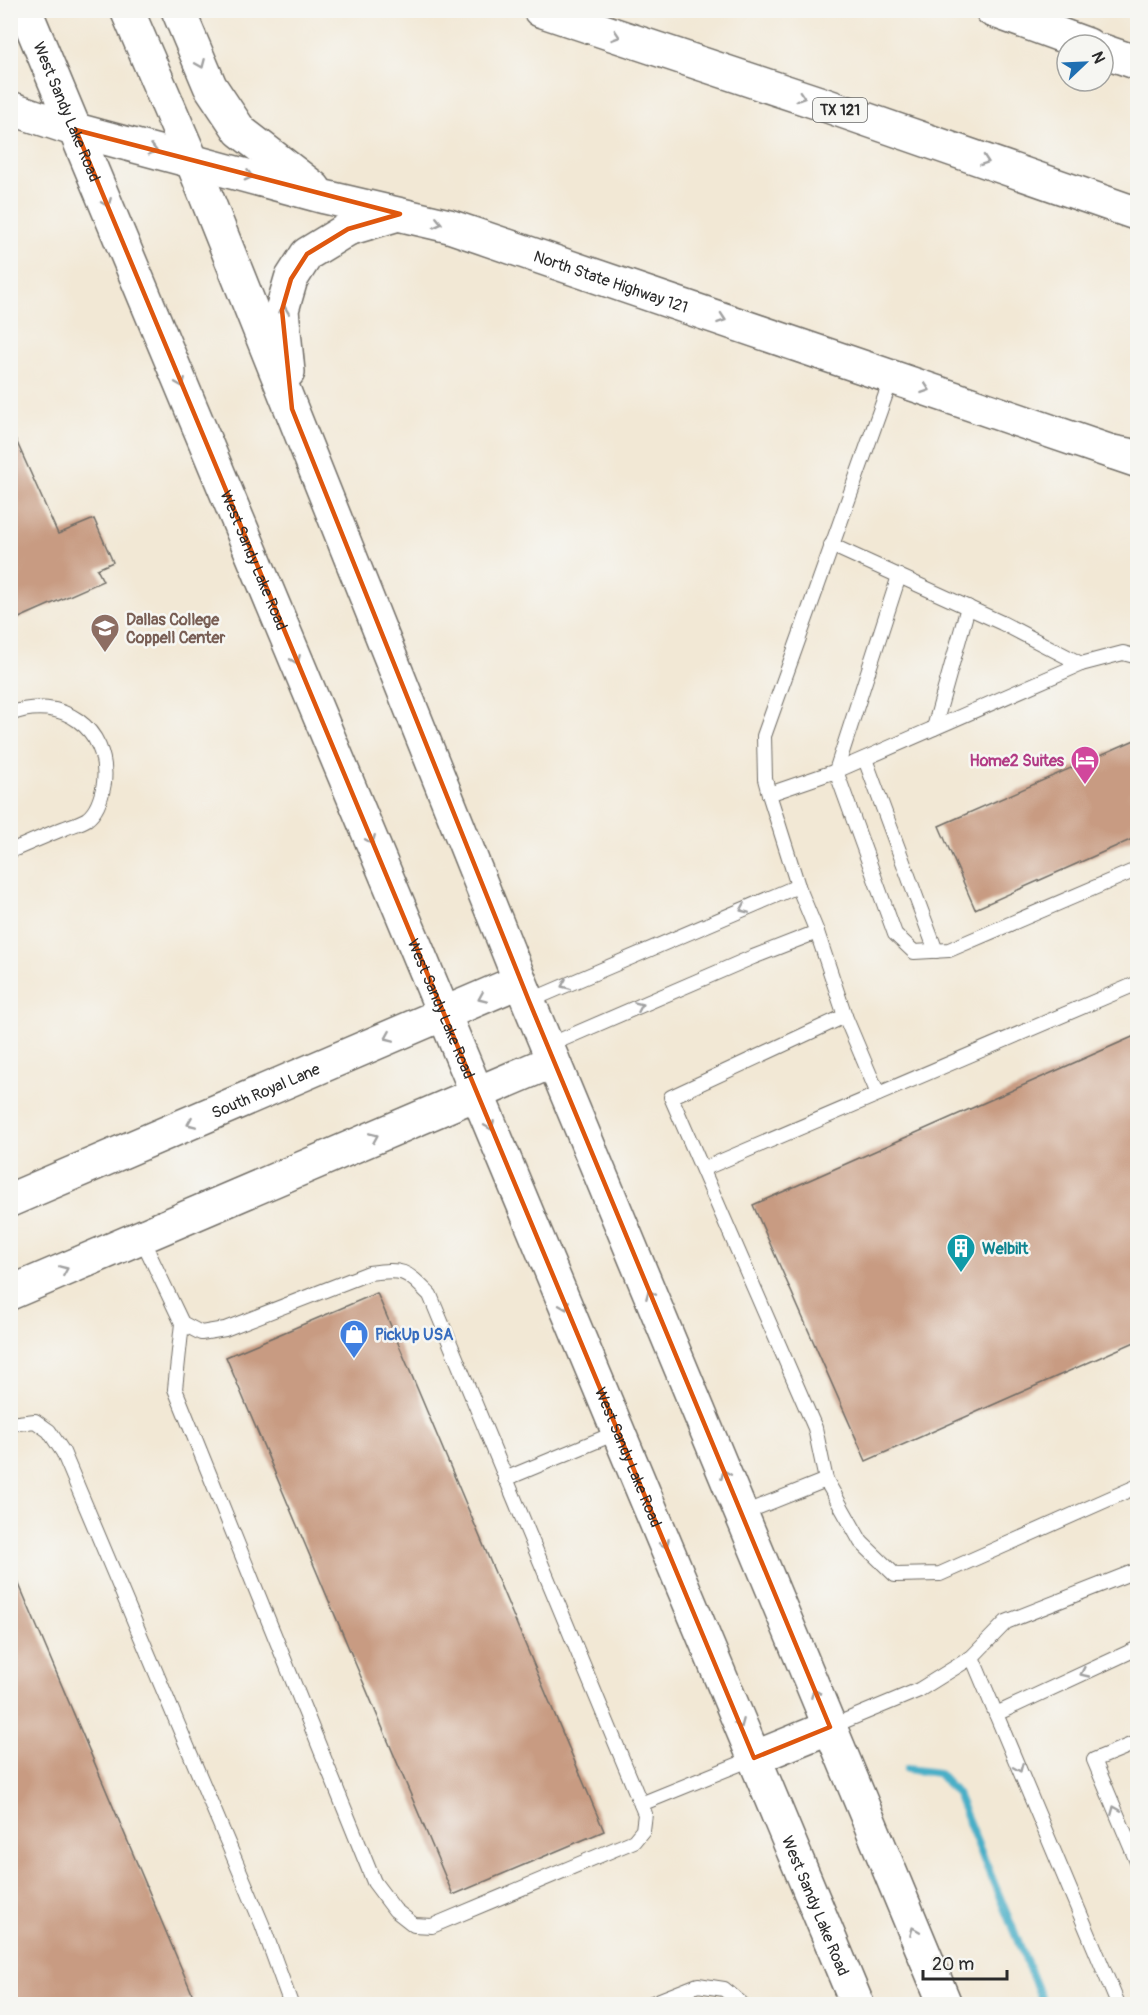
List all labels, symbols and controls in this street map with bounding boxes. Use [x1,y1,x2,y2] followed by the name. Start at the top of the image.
[610,28,621,41] one-way arrow
[1055,33,1115,93] north arrow
[28,39,105,185] street label: West Sandy Lake Road
[1087,49,1109,67] text: N
[194,58,206,69] one-way arrow
[795,90,806,102] one-way arrow
[813,98,867,122] road number: TX 121
[148,143,158,156] one-way arrow
[979,154,990,166] one-way arrow
[243,169,254,181] one-way arrow
[100,197,112,208] one-way arrow
[433,216,443,229] one-way arrow
[531,247,691,318] street label: North State Highway 121
[277,305,290,314] one-way arrow
[716,312,727,325] one-way arrow
[174,377,186,388] one-way arrow
[921,381,931,394] one-way arrow
[215,487,292,633] street label: West Sandy Lake Road
[126,610,225,648] place label: Dallas College Coppell Center
[89,612,121,654] school or university icon: Dallas College Coppell Center
[289,654,301,665] one-way arrow
[1069,744,1101,786] hotel icon: Home2 Suites
[970,751,1065,771] place label: Home2 Suites
[364,834,376,845] one-way arrow
[740,902,751,914] one-way arrow
[403,936,479,1082] street label: West Sandy Lake Road
[560,978,571,990] one-way arrow
[477,991,488,1003] one-way arrow
[633,1001,644,1013] one-way arrow
[384,1030,395,1042] one-way arrow
[209,1059,323,1123] street label: South Royal Lane
[186,1115,197,1127] one-way arrow
[483,1120,495,1131] one-way arrow
[367,1133,378,1145] one-way arrow
[945,1232,977,1274] building icon: Welbilt
[982,1239,1029,1259] place label: Welbilt
[58,1265,69,1277] one-way arrow
[645,1289,657,1300] one-way arrow
[558,1300,570,1311] one-way arrow
[338,1318,370,1360] shop icon: PickUp USA
[375,1325,454,1345] place label: PickUp USA
[590,1384,666,1530] street label: West Sandy Lake Road
[720,1469,732,1480] one-way arrow
[658,1538,670,1549] one-way arrow
[1080,1665,1091,1677] one-way arrow
[810,1688,822,1699] one-way arrow
[733,1718,745,1729] one-way arrow
[1012,1761,1024,1772] one-way arrow
[1110,1805,1122,1816] one-way arrow
[777,1833,853,1979] street label: West Sandy Lake Road
[909,1926,921,1937] one-way arrow
[923,1943,1007,1981] scale bar
[932,1953,974,1976] text: 20 m

